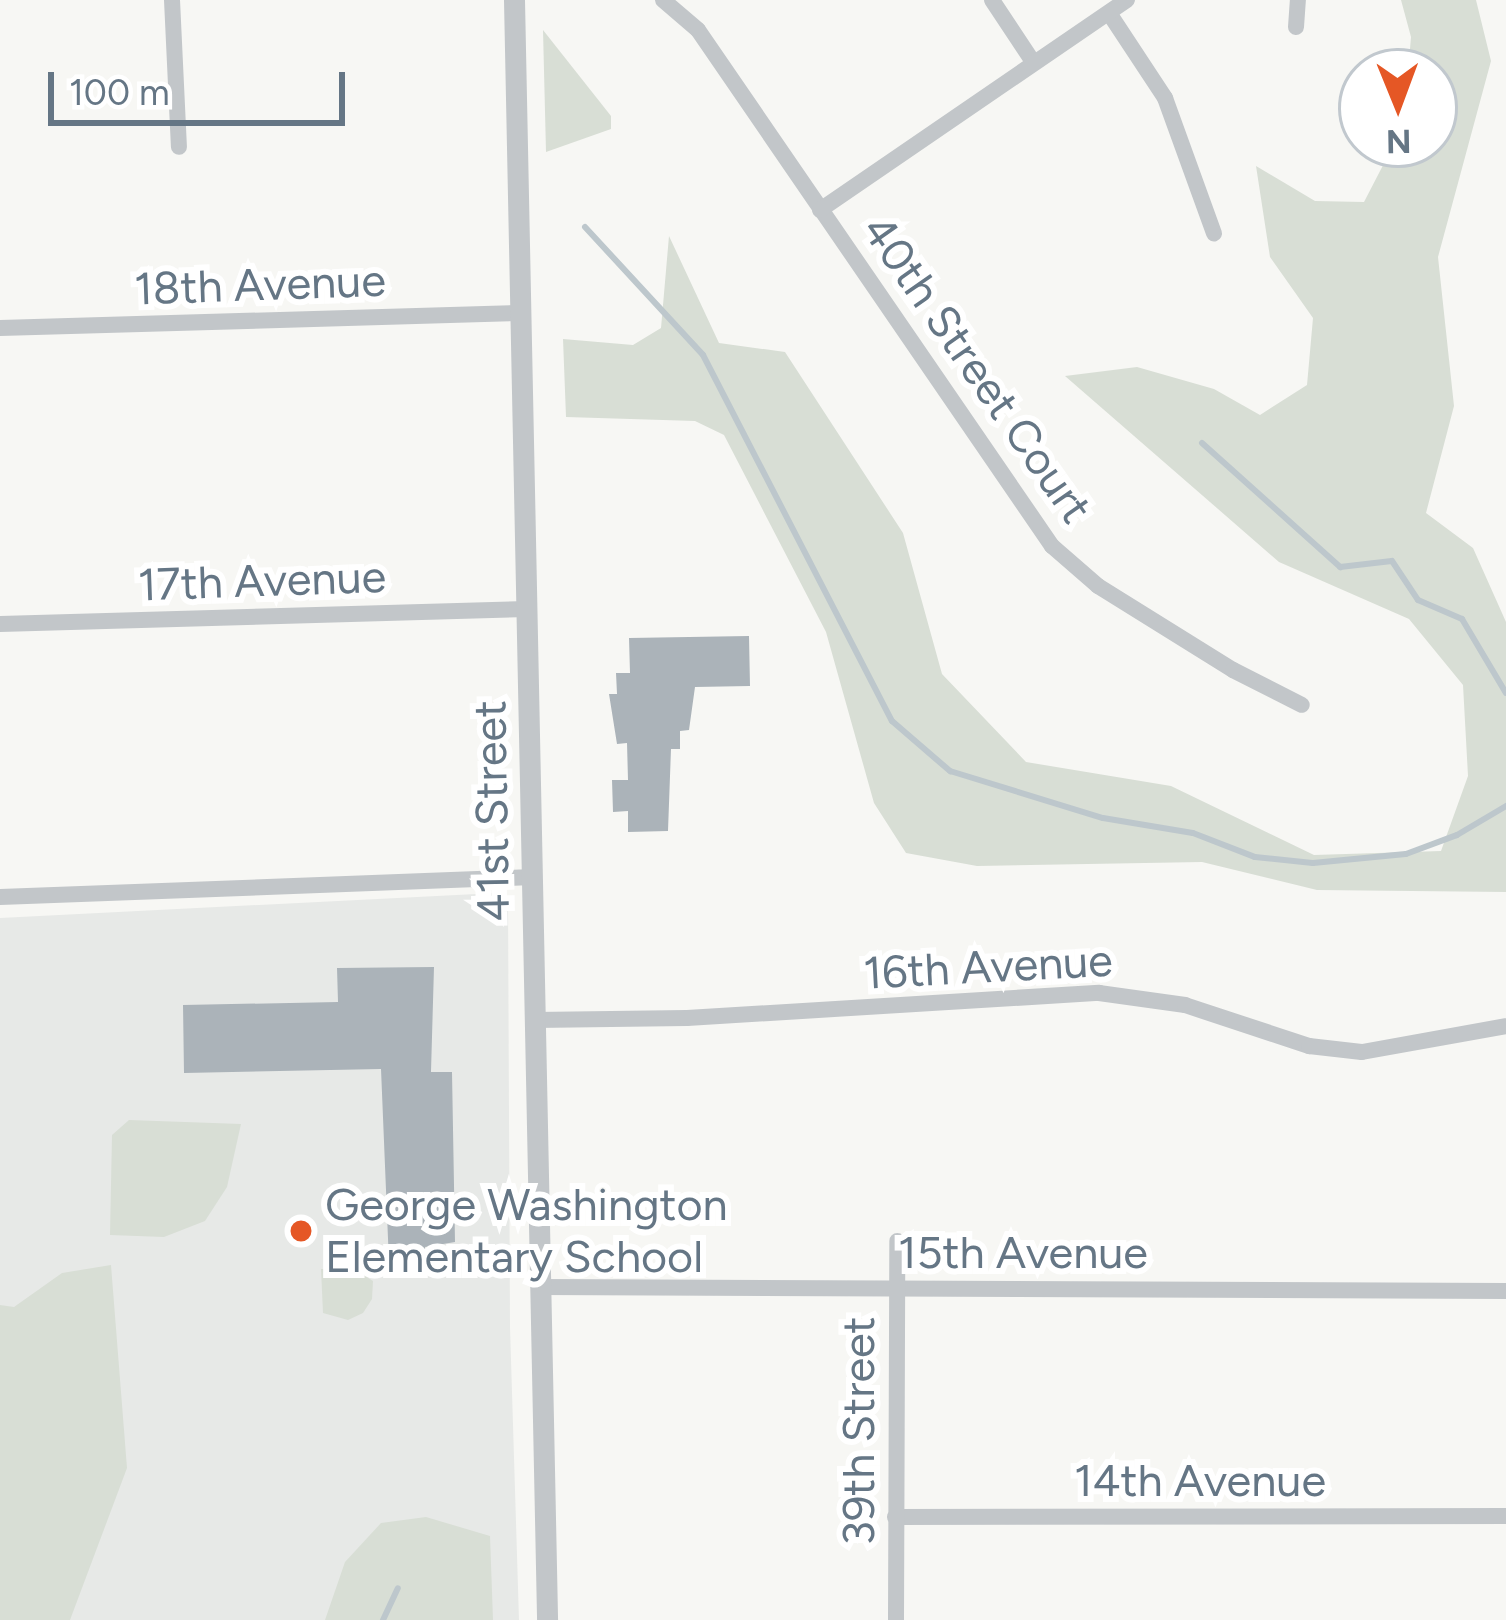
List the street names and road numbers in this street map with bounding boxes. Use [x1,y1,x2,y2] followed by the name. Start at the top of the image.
[851,205,1103,533] street label: 40th Street Court
[133,254,387,316] street label: 18th Avenue
[137,550,387,612] street label: 17th Avenue
[463,700,521,922] street label: 41st Street
[862,934,1114,1000] street label: 16th Avenue
[898,1226,1148,1280] street label: 15th Avenue
[832,1316,886,1546] street label: 39th Street
[1074,1454,1326,1508] street label: 14th Avenue

